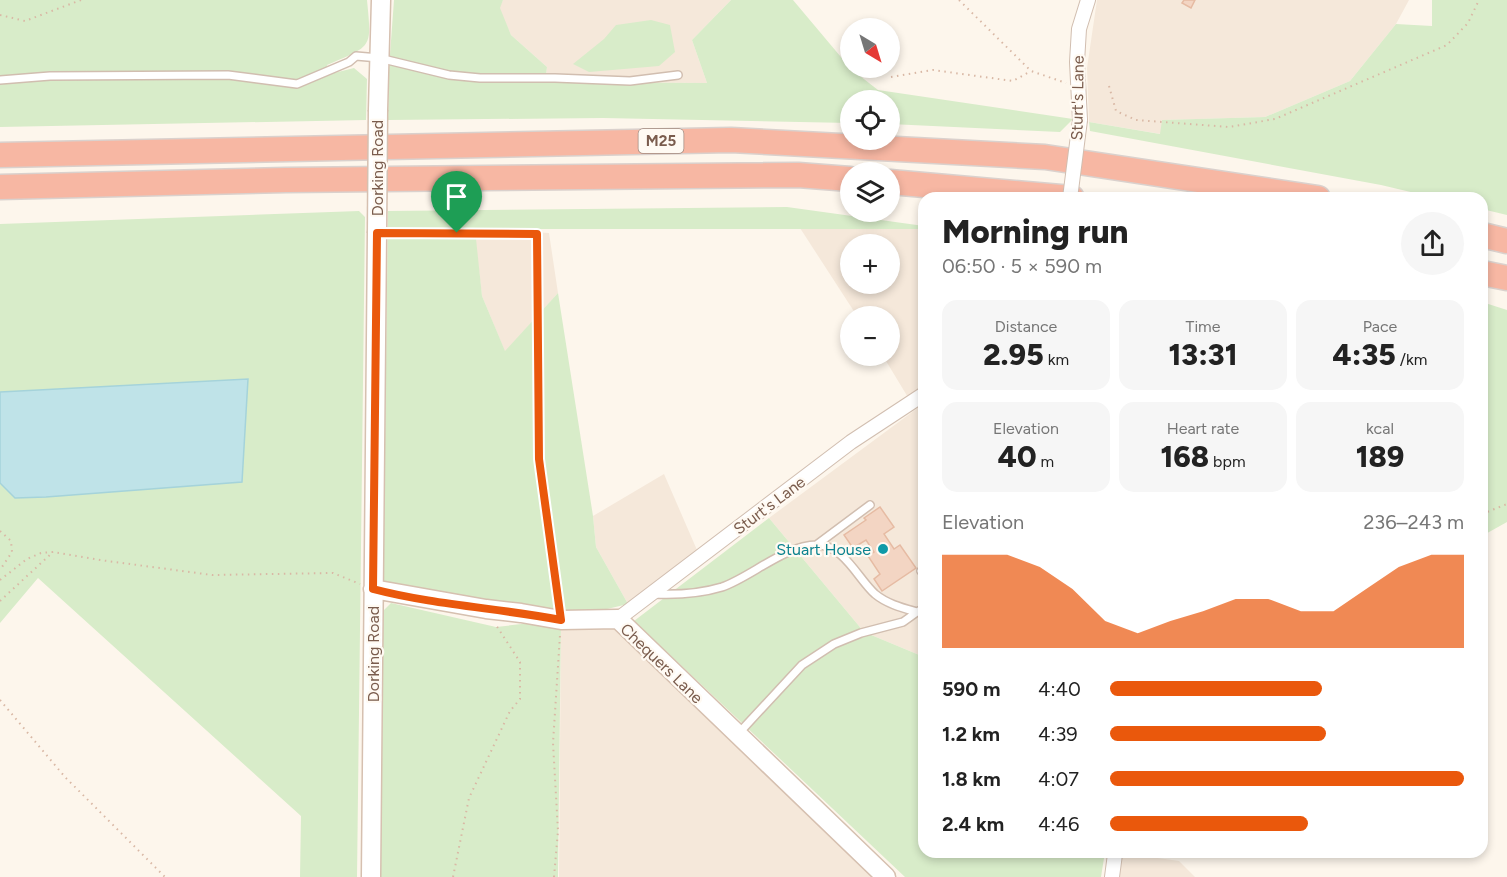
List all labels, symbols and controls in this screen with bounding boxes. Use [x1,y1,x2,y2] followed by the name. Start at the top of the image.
[840,18,900,78] north arrow
[840,18,900,366] map controls
[1067,55,1088,141] street label: Sturt's Lane
[840,90,900,150] button: locate
[368,120,387,216] street label: Dorking Road
[638,129,684,153] road number: M25
[840,162,900,222] button: layers
[431,171,482,233] pin
[440,180,473,213] icon: arrive
[942,212,1128,251] text: Morning run
[1401,212,1464,275] button: share
[840,234,900,294] button: +
[942,254,1102,278] text: 06:50 · 5 × 590 m
[840,306,900,366] button: −
[995,317,1057,336] text: Distance
[1186,317,1220,336] text: Time
[1363,317,1397,336] text: Pace
[983,336,1044,373] text: 2.95
[1169,336,1237,373] text: 13:31
[1333,336,1396,373] text: 4:35
[1044,350,1069,369] text: km
[1396,350,1427,369] text: /km
[993,419,1059,438] text: Elevation
[1167,419,1239,438] text: Heart rate
[1366,419,1394,438] text: kcal
[998,438,1037,475] text: 40
[1160,438,1209,475] text: 168
[1356,438,1404,475] text: 189
[1037,452,1054,471] text: m
[1209,452,1246,471] text: bpm
[730,472,809,539] street label: Sturt's Lane
[942,510,1024,534] text: Elevation
[1363,510,1464,534] text: 236–243 m
[776,540,871,559] place label: Stuart House
[876,542,890,556] marker: Stuart House
[364,606,383,702] street label: Dorking Road
[617,619,707,708] street label: Chequers Lane
[942,677,1000,701] text: 590 m
[1038,677,1081,701] text: 4:40
[942,722,1000,746] text: 1.2 km
[1038,722,1078,746] text: 4:39
[942,767,1001,791] text: 1.8 km
[1038,767,1079,791] text: 4:07
[942,812,1004,836] text: 2.4 km
[1038,812,1079,836] text: 4:46

